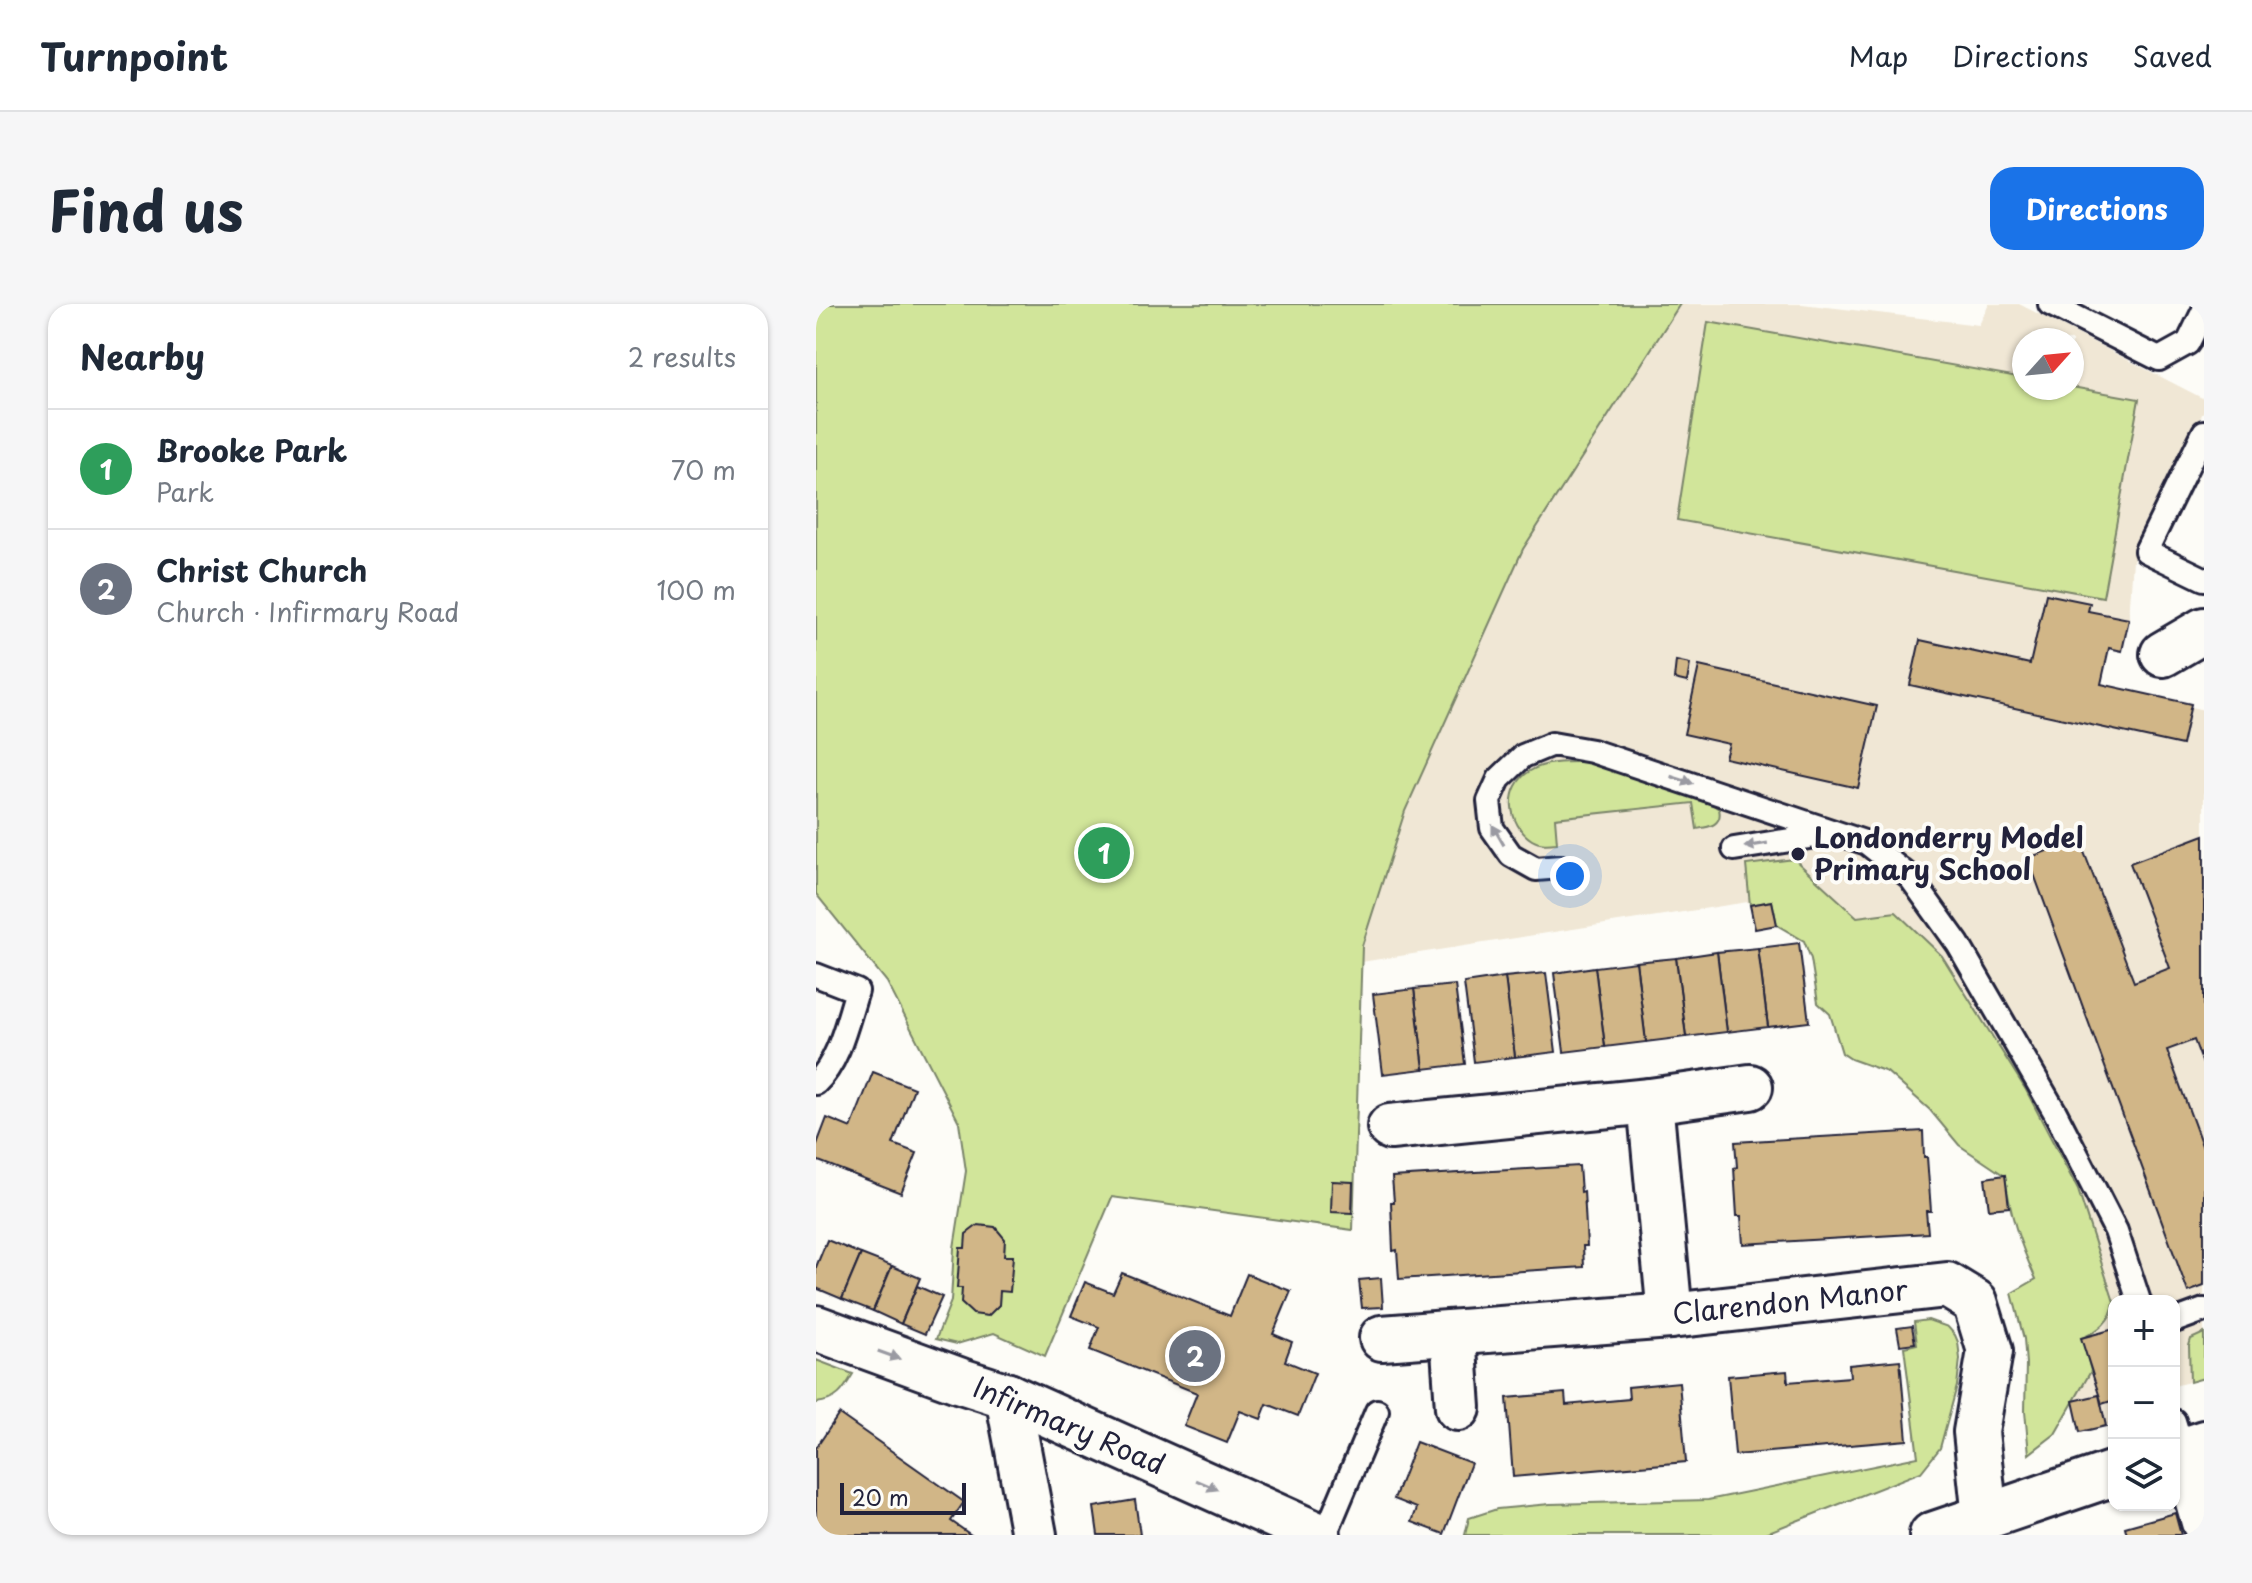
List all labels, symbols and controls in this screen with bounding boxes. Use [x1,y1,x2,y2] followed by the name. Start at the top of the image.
[40,27,228,84] text: Turnpoint
[1849,34,1908,77] text: Map
[1952,34,2089,77] text: Directions
[2133,34,2212,77] text: Saved
[48,166,244,251] text: Find us
[1990,167,2204,250] button: Directions
[2012,328,2084,400] north arrow
[80,330,205,382] text: Nearby
[628,337,736,376] text: 2 results
[156,427,347,472] text: Brooke Park
[100,450,112,489] text: 1
[671,450,736,489] text: 70 m
[156,472,214,511] text: Park
[156,547,367,592] text: Christ Church
[97,570,115,609] text: 2
[656,570,736,609] text: 100 m
[156,592,460,631] text: Church · Infirmary Road
[1670,775,1694,787] one-way arrow
[1814,815,2083,890] place label: Londonderry Model Primary School
[1078,823,1130,883] pin: 1
[1491,824,1505,846] one-way arrow
[1743,840,1768,852] one-way arrow
[1789,845,1807,863] marker: Londonderry Model Primary School
[1550,856,1590,896] your location
[1670,1267,1910,1334] street label: Clarendon Manor
[2108,1295,2180,1511] map controls
[2108,1295,2180,1367] button: +
[1169,1326,1221,1386] pin: 2
[877,1349,901,1361] one-way arrow
[967,1365,1172,1484] street label: Infirmary Road
[2108,1367,2180,1439] button: −
[2108,1439,2180,1511] button: layers
[840,1479,966,1515] scale bar
[1195,1479,1219,1492] one-way arrow
[852,1480,909,1513] text: 20 m

